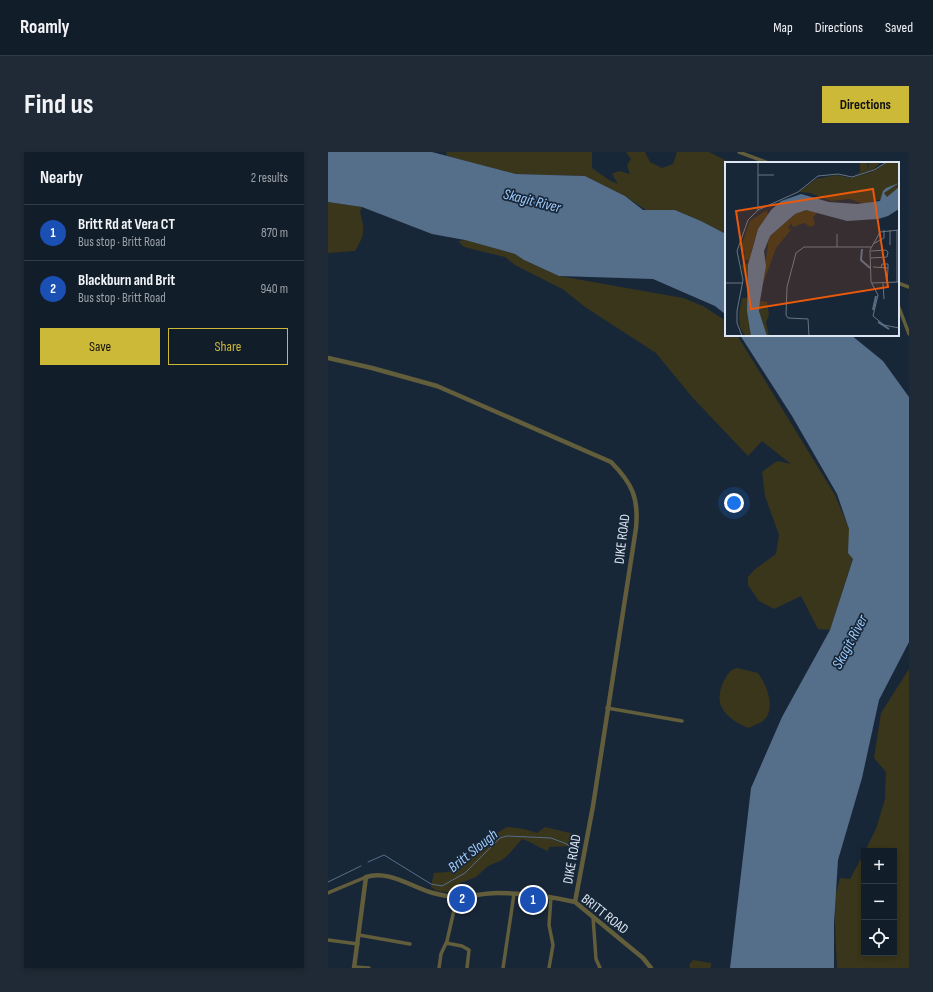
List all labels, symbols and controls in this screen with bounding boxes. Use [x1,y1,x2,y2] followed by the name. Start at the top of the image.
[20,16,70,39] text: Roamly
[773,19,793,36] text: Map
[815,19,863,36] text: Directions
[885,19,913,36] text: Saved
[822,86,909,123] button: Directions
[24,88,93,121] text: Find us
[725,162,899,336] inset map
[40,168,83,188] text: Nearby
[251,170,288,186] text: 2 results
[501,185,563,217] water label: Skagit River
[78,215,175,234] text: Britt Rd at Vera CT
[50,225,56,241] text: 1
[261,225,288,241] text: 870 m
[78,234,166,250] text: Bus stop · Britt Road
[78,271,175,290] text: Blackburn and Brit
[50,281,56,297] text: 2
[261,281,288,297] text: 940 m
[78,290,166,306] text: Bus stop · Britt Road
[40,328,160,365] button: Save
[168,328,288,365] button: Share
[724,493,744,513] your location
[611,513,634,565] street label: DIKE ROAD
[828,611,872,672] water label: Skagit River
[444,825,502,877] water label: Britt Slough
[559,833,585,885] street label: DIKE ROAD
[861,848,897,956] map controls
[861,848,897,884] button: +
[449,884,475,914] pin: 2
[861,884,897,920] button: −
[520,885,546,915] pin: 1
[578,890,632,938] street label: BRITT ROAD
[861,920,897,956] button: locate

